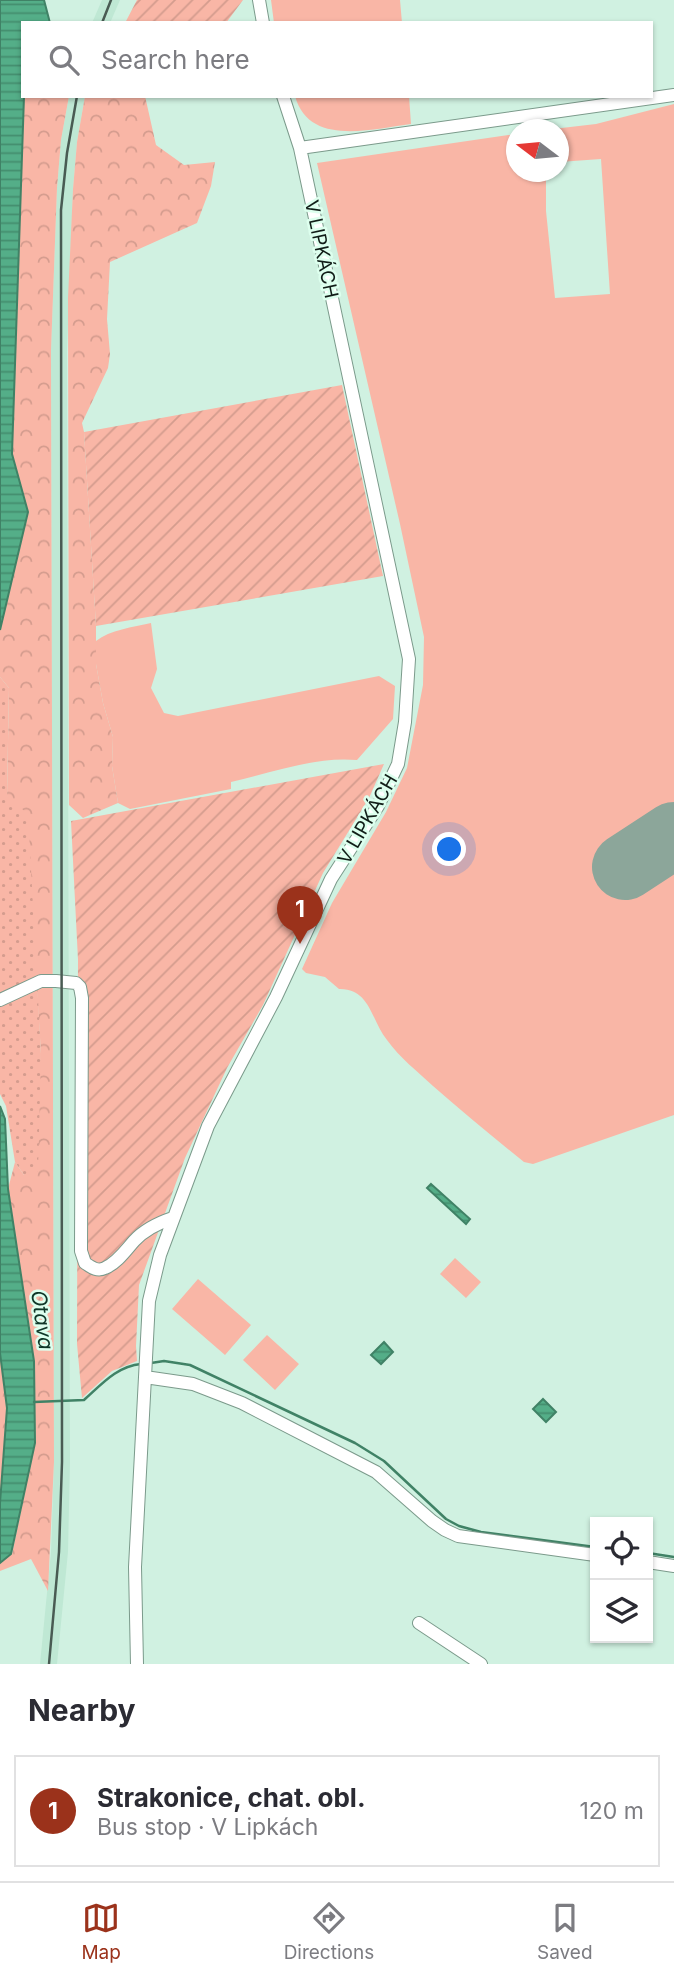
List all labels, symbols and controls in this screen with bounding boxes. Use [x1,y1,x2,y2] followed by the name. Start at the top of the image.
[21,21,653,98] search box
[45,41,83,79] icon: search
[101,44,250,75] text: Search here
[506,119,569,182] north arrow
[300,198,344,300] street label: V LIPKÁCH
[332,770,402,868] street label: V LIPKÁCH
[432,832,466,866] your location
[277,886,323,944] pin: 1
[26,1289,59,1351] water label: Otava
[590,1517,653,1643] map controls
[590,1517,653,1580] button: locate
[590,1580,653,1643] button: layers
[28,1692,136,1728] text: Nearby
[97,1782,366,1813] text: Strakonice, chat. obl.
[48,1797,58,1825] text: 1
[579,1797,644,1825] text: 120 m
[97,1813,318,1841] text: Bus stop · V Lipkách
[81,1899,121,1964] tab: Map
[284,1899,374,1964] tab: Directions
[537,1899,593,1964] tab: Saved

